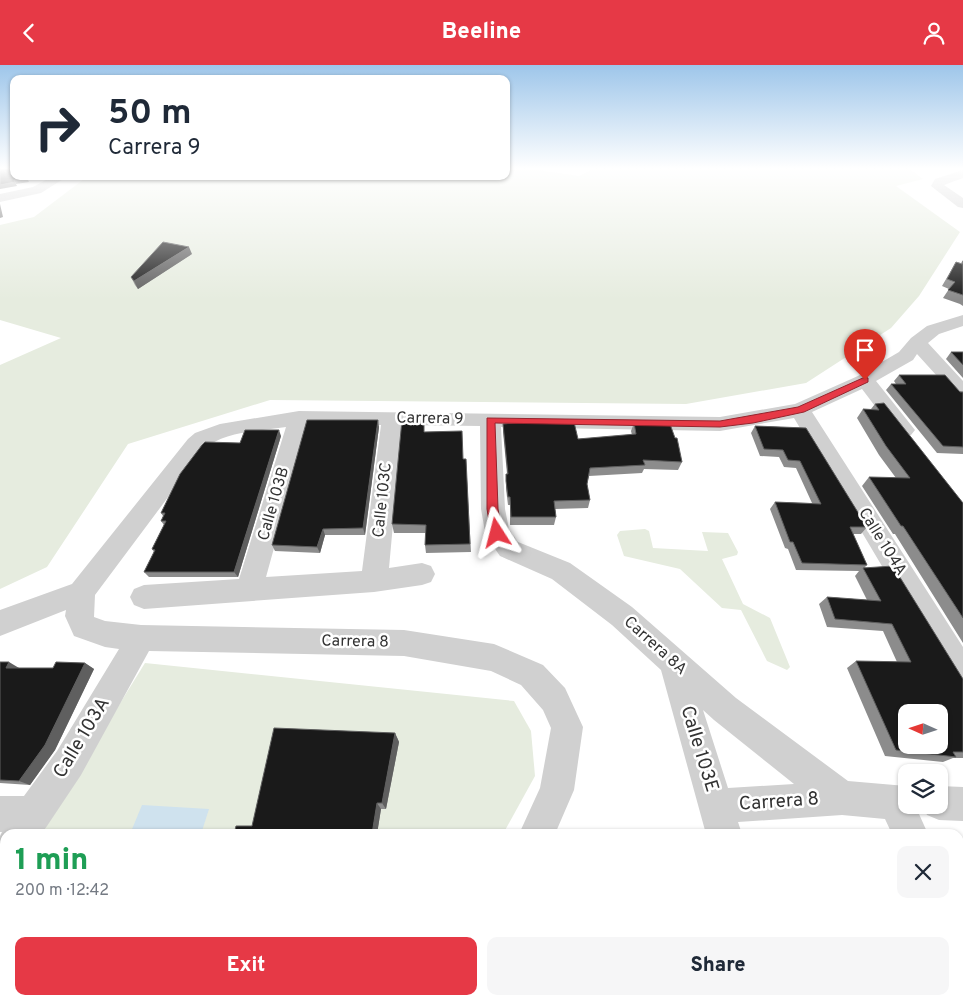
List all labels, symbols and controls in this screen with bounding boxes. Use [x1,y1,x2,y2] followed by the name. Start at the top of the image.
[15,19,43,47] icon: back
[442,19,521,46] text: Beeline
[920,19,948,47] icon: person
[108,92,192,136] text: 50 m
[25,95,90,160] icon: right
[108,135,201,162] text: Carrera 9
[844,329,886,380] pin
[851,336,879,364] icon: arrive
[396,408,464,430] street label: Carrera 9
[369,461,397,539] street label: Calle 103C
[254,465,294,543] street label: Calle 103B
[853,504,911,580] street label: Calle 104A
[470,506,522,558] position arrow
[619,612,691,680] street label: Carrera 8A
[321,631,389,653] street label: Carrera 8
[48,693,116,783] street label: Calle 103A
[675,703,723,795] street label: Calle 103E
[898,704,948,754] north arrow
[898,704,948,814] map controls
[898,764,948,814] button: layers
[738,787,820,817] street label: Carrera 8
[15,843,88,880] text: 1 min
[897,846,949,898] button: close
[15,881,109,901] text: 200 m · 12:42
[15,937,477,995] button: Exit
[487,937,949,995] button: Share

